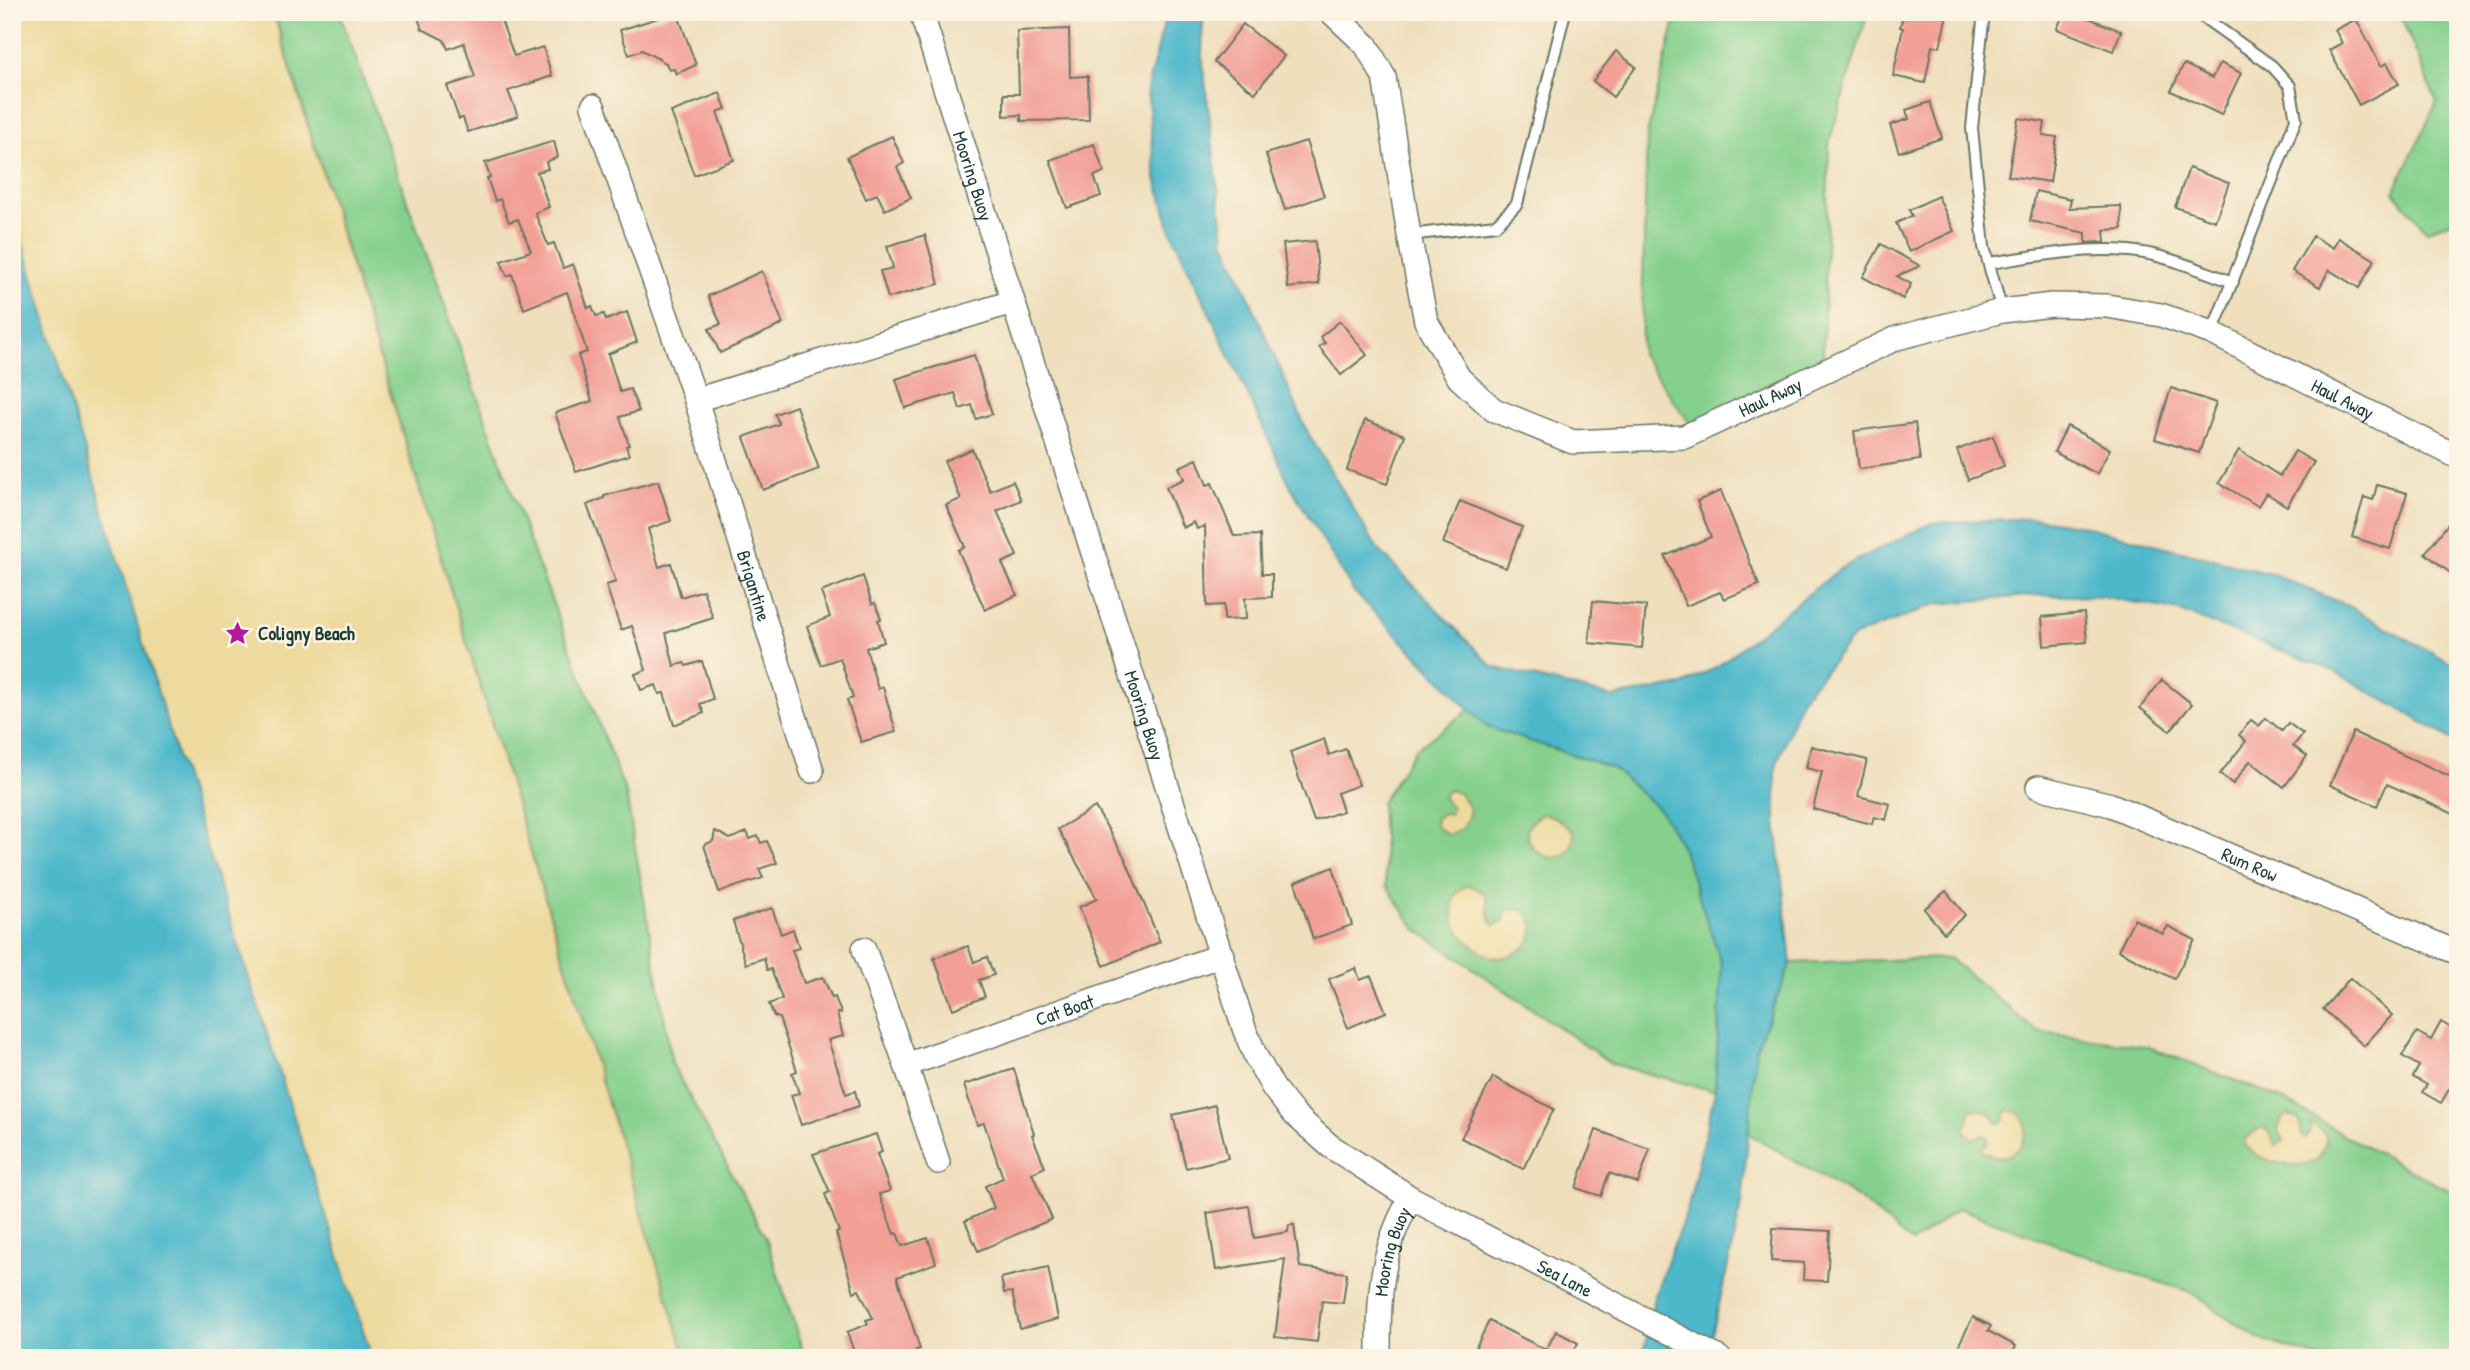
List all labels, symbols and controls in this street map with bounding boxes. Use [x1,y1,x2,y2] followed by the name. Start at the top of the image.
[947,128,1000,224] street label: Mooring Buoy
[1734,371,1806,423] street label: Haul Away
[2307,372,2379,426] street label: Haul Away
[731,547,777,625] street label: Brigantine
[224,619,252,647] place icon: Coligny Beach
[258,620,355,647] place label: Coligny Beach
[1118,667,1171,763] street label: Mooring Buoy
[2218,841,2282,888] street label: Rum Row
[1032,987,1098,1032] street label: Cat Boat
[1368,1202,1417,1298] street label: Mooring Buoy
[1533,1253,1597,1303] street label: Sea Lane

